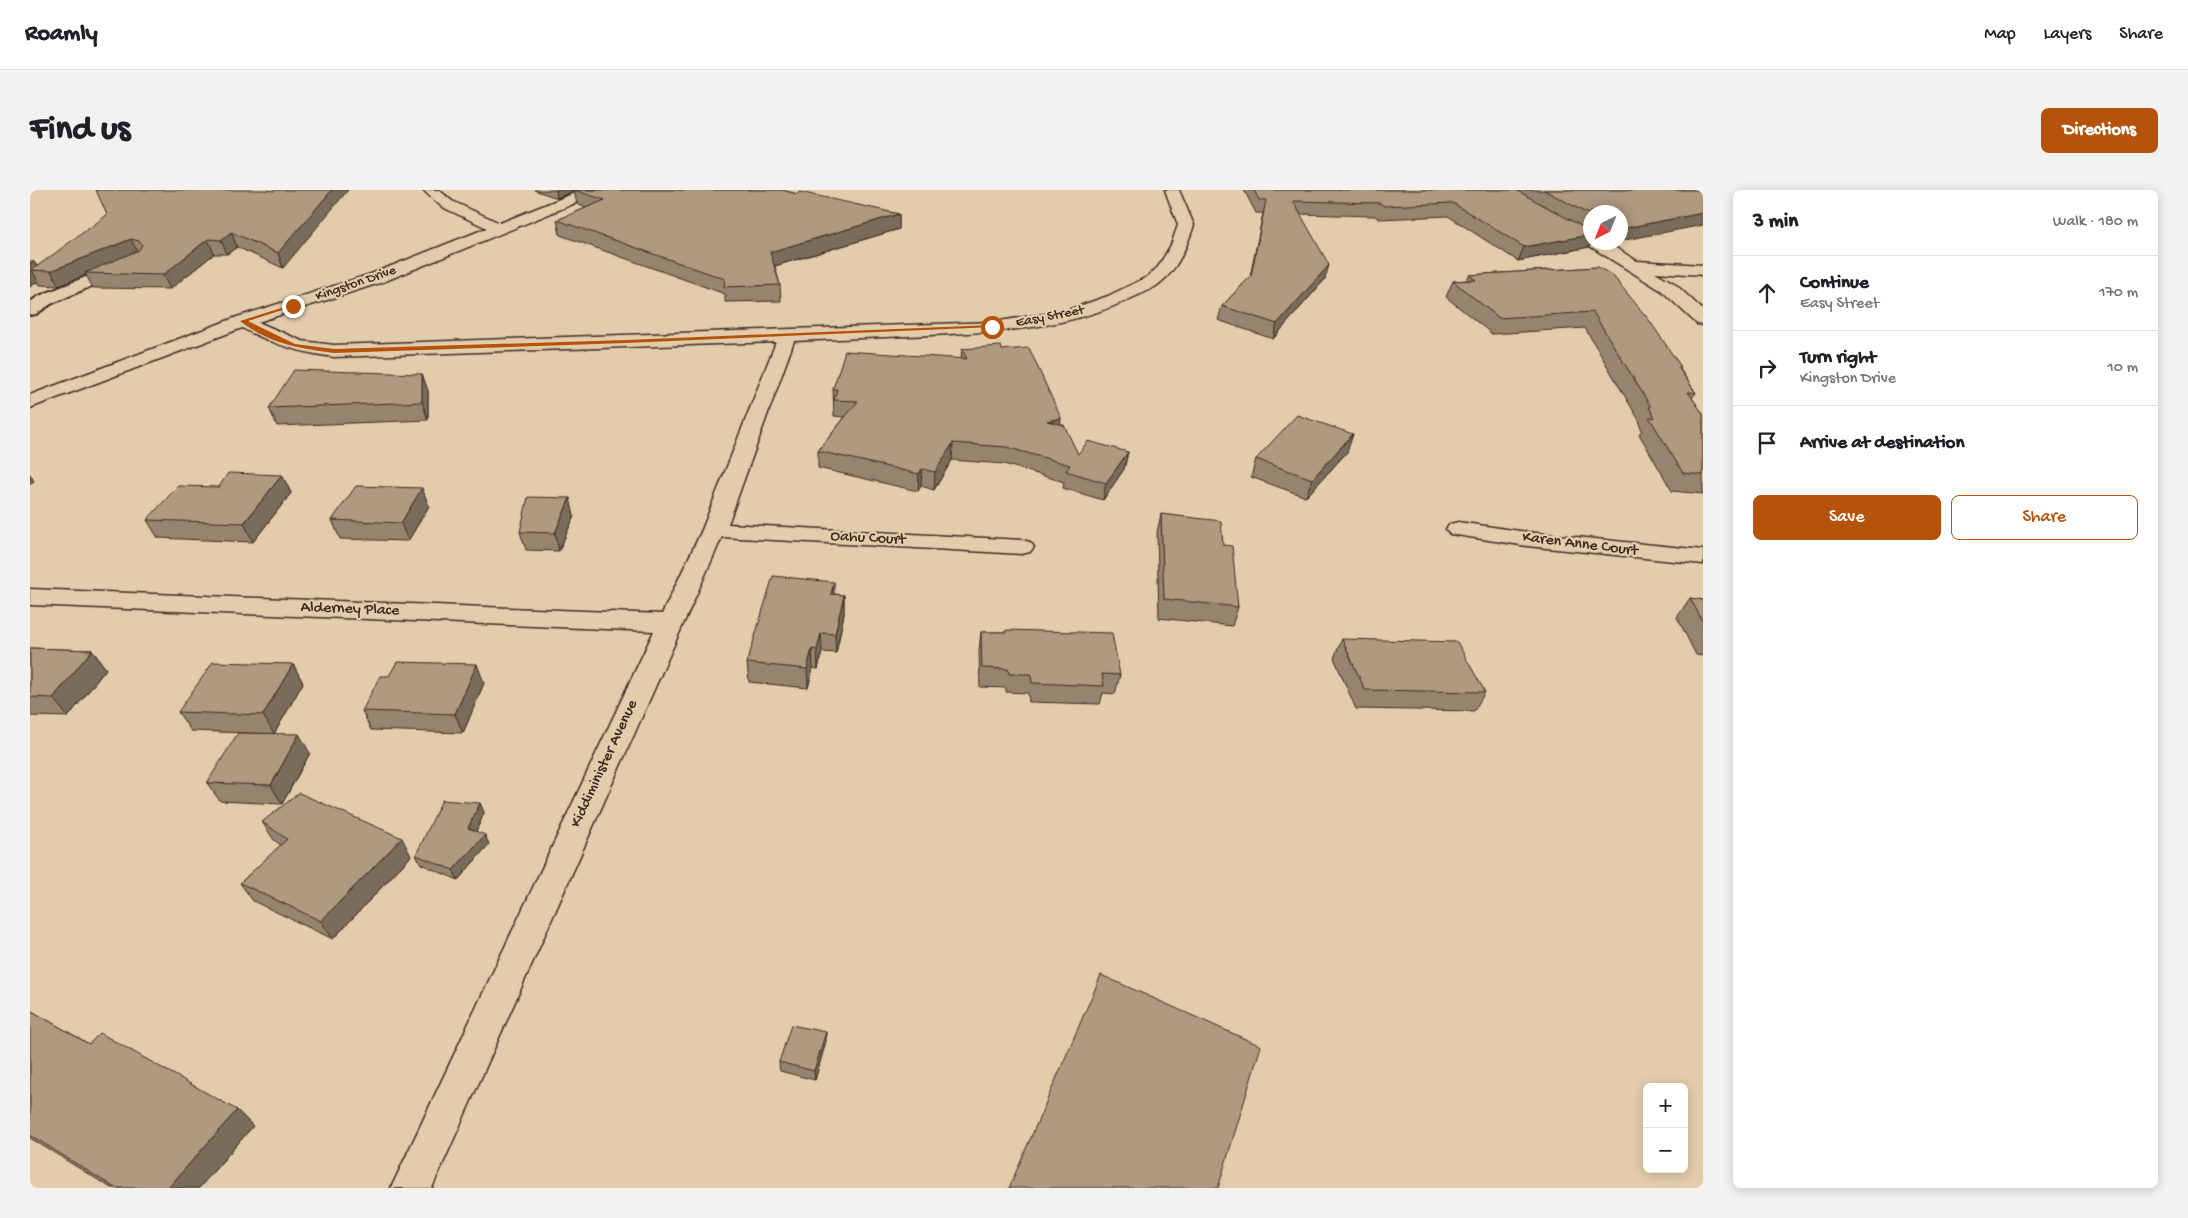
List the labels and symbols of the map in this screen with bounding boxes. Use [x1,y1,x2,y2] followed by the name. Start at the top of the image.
[1583,205,1628,250] north arrow
[314,262,399,306] street label: Kingston Drive
[282,295,305,318] route end
[1014,302,1087,332] street label: Easy Street
[981,316,1004,339] route start
[830,528,907,551] street label: Oahu Court
[1521,528,1640,562] street label: Karen Anne Court
[300,599,400,621] street label: Alderney Place
[567,696,643,831] street label: Kiddiminister Avenue

